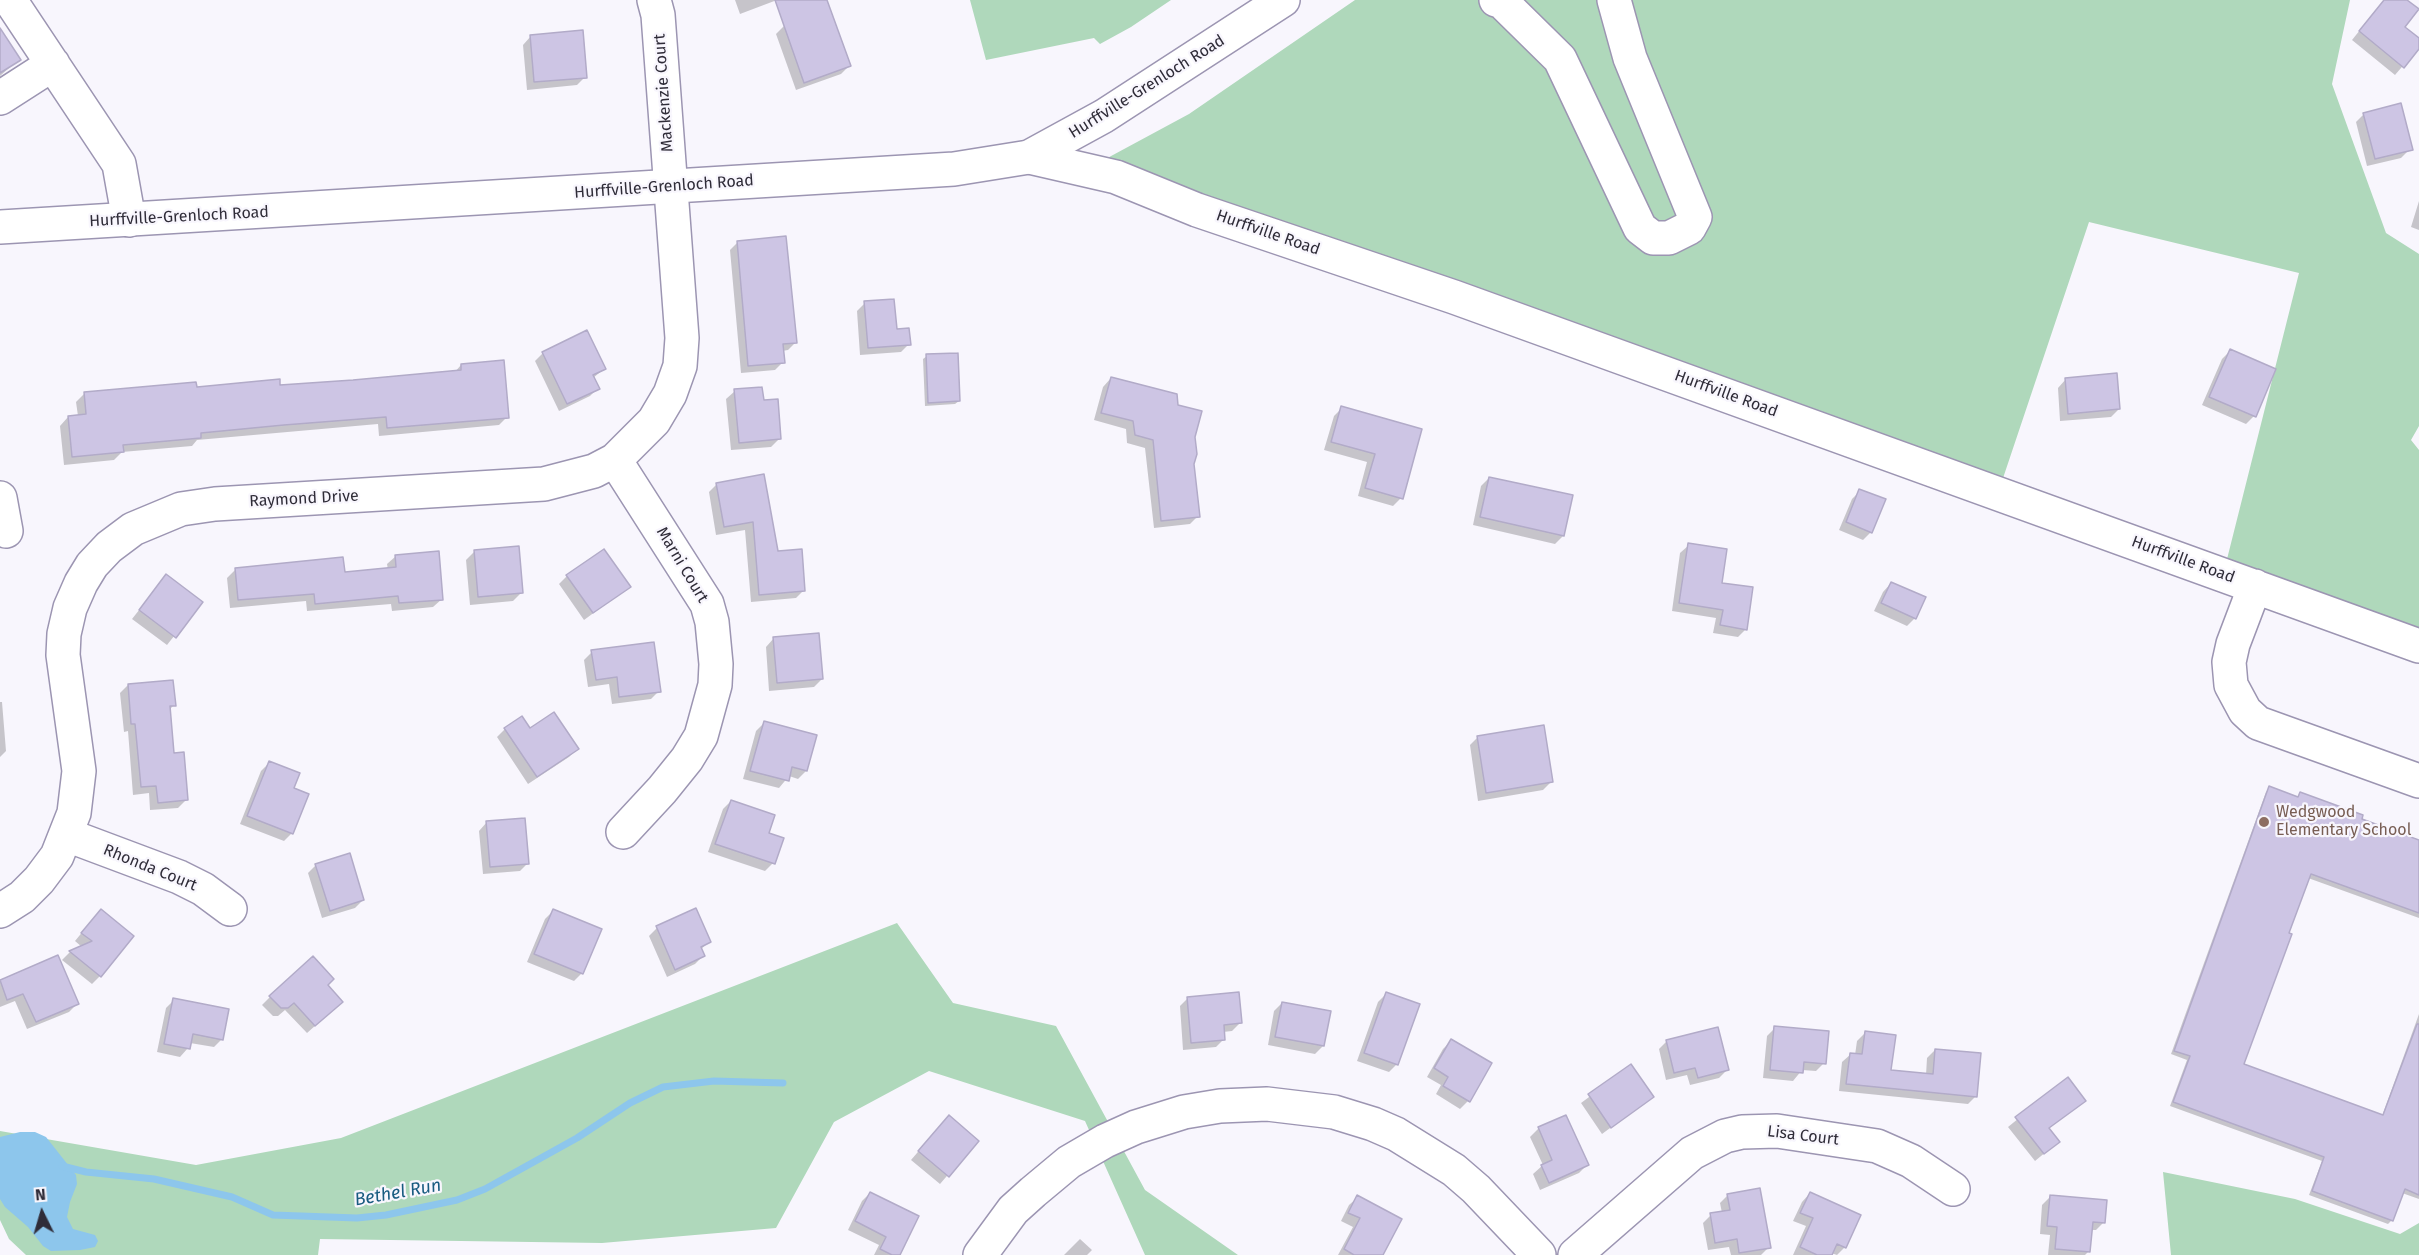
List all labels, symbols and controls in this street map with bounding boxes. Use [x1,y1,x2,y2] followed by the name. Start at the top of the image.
[1066,31,1228,143] street label: Hurffville-Grenloch Road
[650,33,678,153] street label: Mackenzie Court
[574,171,754,203] street label: Hurffville-Grenloch Road
[89,203,269,231] street label: Hurffville-Grenloch Road
[1214,206,1322,260] street label: Hurffville Road
[1672,366,1780,422] street label: Hurffville Road
[249,487,359,511] street label: Raymond Drive
[652,524,712,606] street label: Marni Court
[2129,532,2237,588] street label: Hurffville Road
[2276,803,2411,841] place label: Wedgwood Elementary School
[2257,815,2271,829] marker: Wedgwood Elementary School
[100,840,200,896] street label: Rhonda Court
[1766,1122,1840,1150] street label: Lisa Court
[353,1175,443,1211] water label: Bethel Run
[12,1183,72,1243] north arrow
[34,1185,46,1204] text: N

